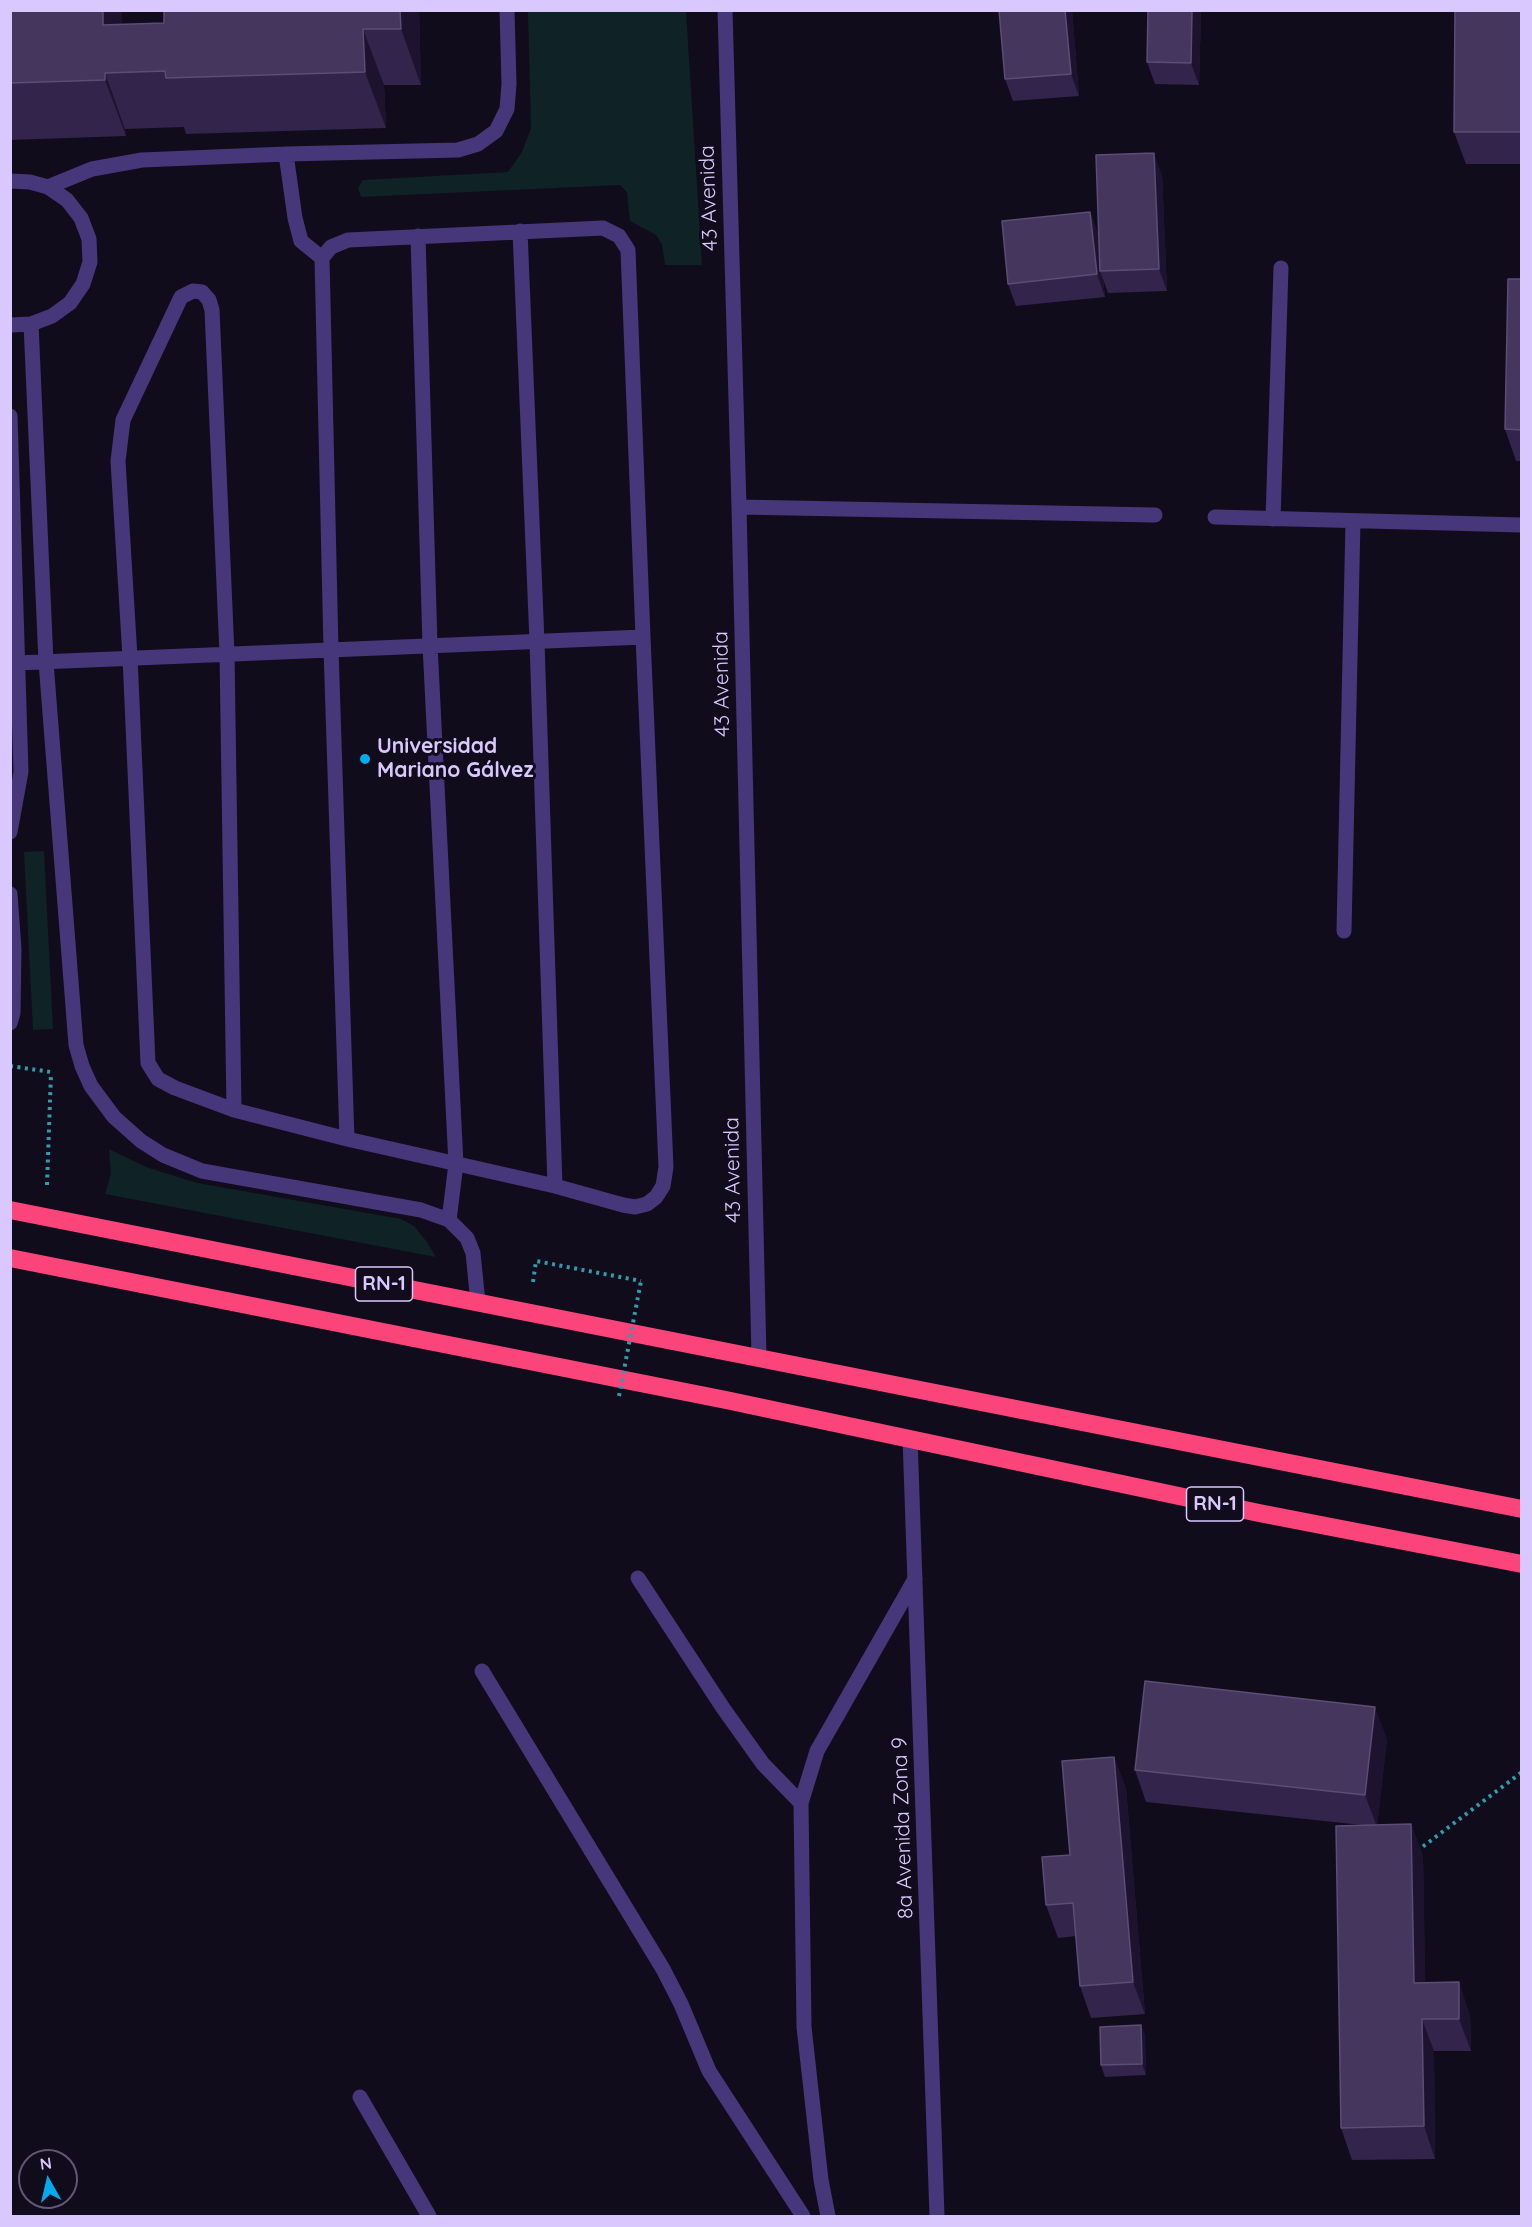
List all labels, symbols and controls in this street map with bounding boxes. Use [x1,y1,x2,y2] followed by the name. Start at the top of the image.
[695,145,723,251] street label: 43 Avenida
[708,631,736,737] street label: 43 Avenida
[377,734,534,784] place label: Universidad Mariano Gálvez
[358,752,372,766] marker: Universidad Mariano Gálvez
[719,1117,747,1223] street label: 43 Avenida
[356,1267,412,1301] road number: RN-1
[1186,1487,1244,1521] road number: RN-1
[887,1737,919,1919] street label: 8a Avenida Zona 9
[18,2149,78,2209] north arrow
[39,2152,53,2174] text: N

